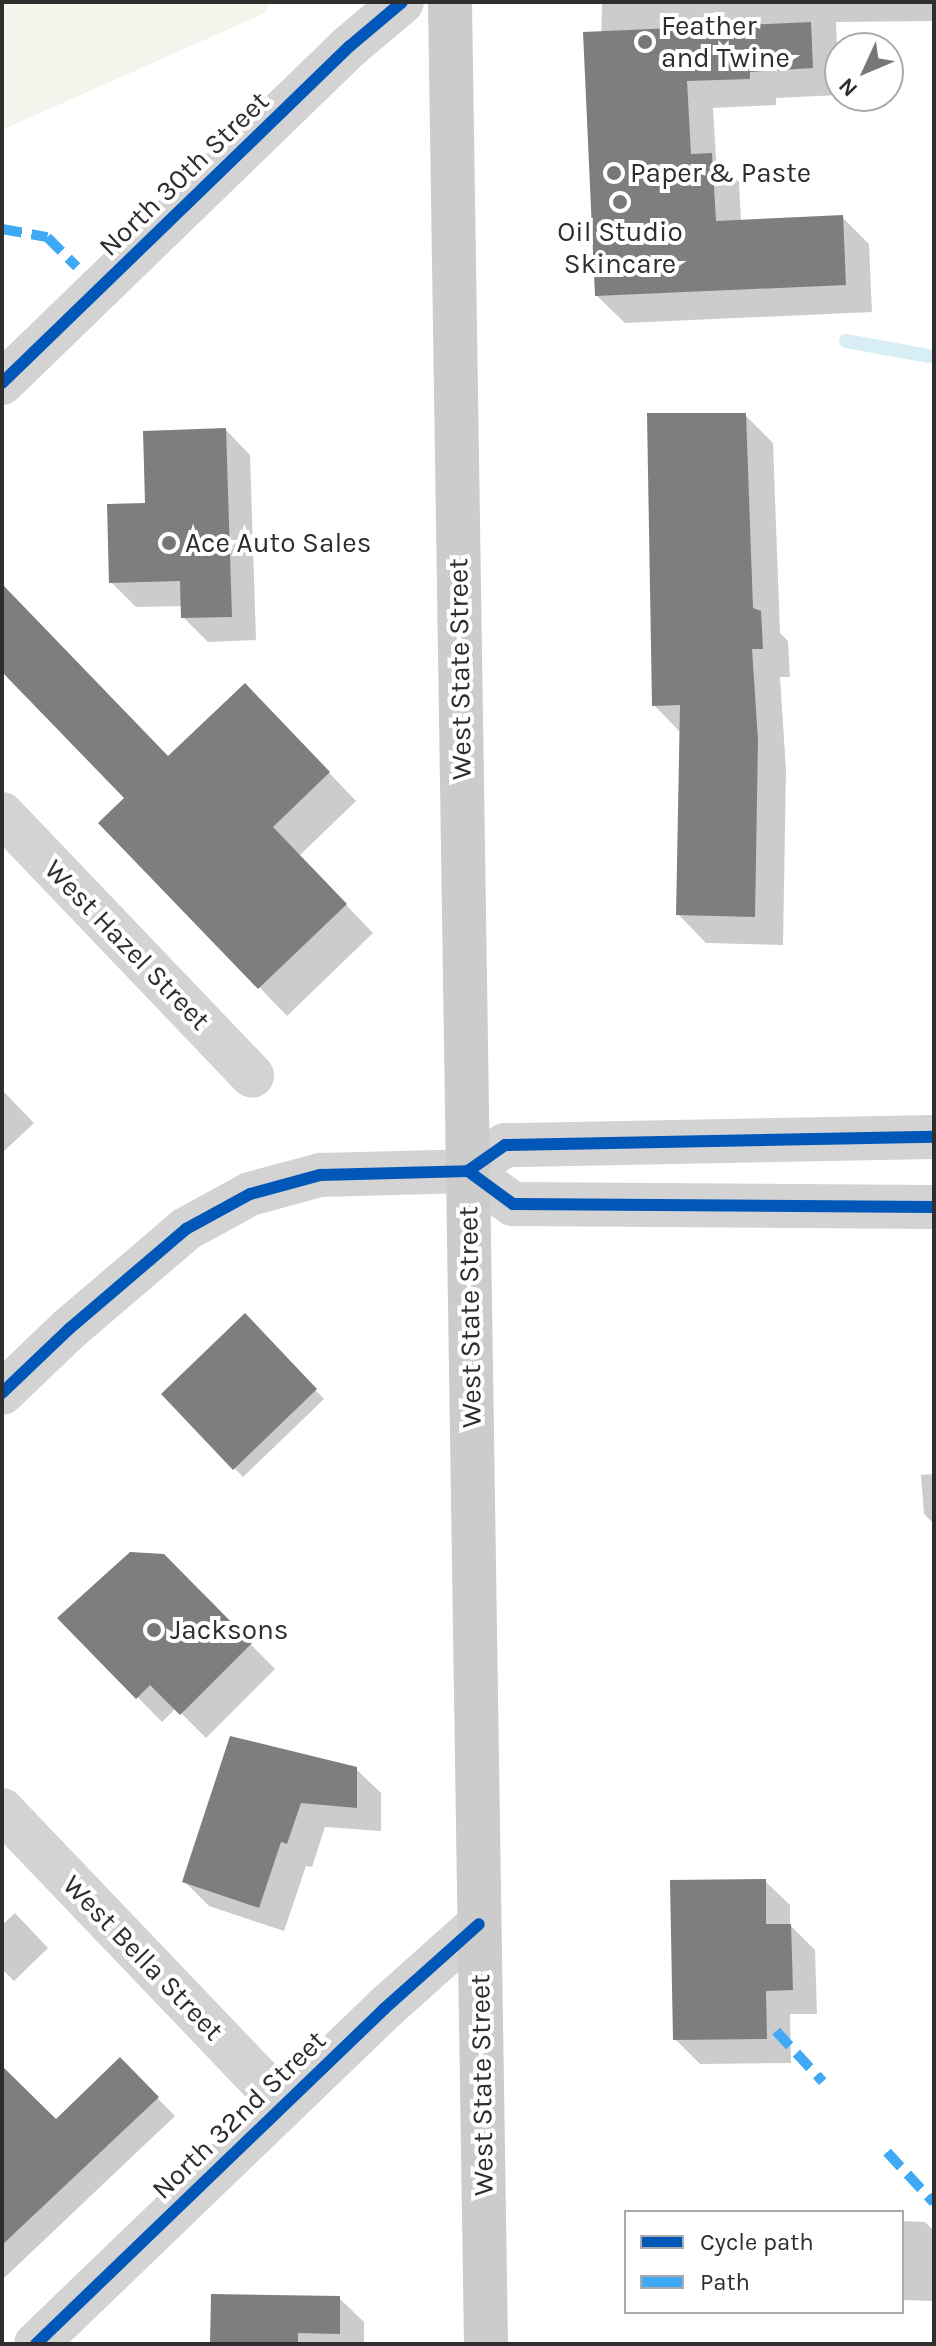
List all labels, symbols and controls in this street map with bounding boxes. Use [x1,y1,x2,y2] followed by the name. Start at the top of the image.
[661,9,790,75] place label: Feather and Twine
[824,32,904,112] north arrow
[636,33,654,51] marker: Feather and Twine
[833,73,863,102] text: N
[92,85,276,263] street label: North 30th Street
[630,156,811,190] place label: Paper & Paste
[605,164,623,182] marker: Paper & Paste
[611,193,629,211] marker: Oil Studio Skincare
[557,215,683,281] place label: Oil Studio Skincare
[185,526,371,560] place label: Ace Auto Sales
[160,534,178,552] marker: Ace Auto Sales
[441,558,479,780] street label: West State Street
[37,853,217,1037] street label: West Hazel Street
[451,1206,489,1428] street label: West State Street
[170,1613,289,1647] place label: Jacksons
[145,1621,163,1639] marker: Jacksons
[56,1868,230,2048] street label: West Bella Street
[463,1974,501,2196] street label: West State Street
[145,2024,333,2206] street label: North 32nd Street
[624,2210,904,2314] legend
[700,2228,814,2256] text: Cycle path
[700,2268,750,2296] text: Path

